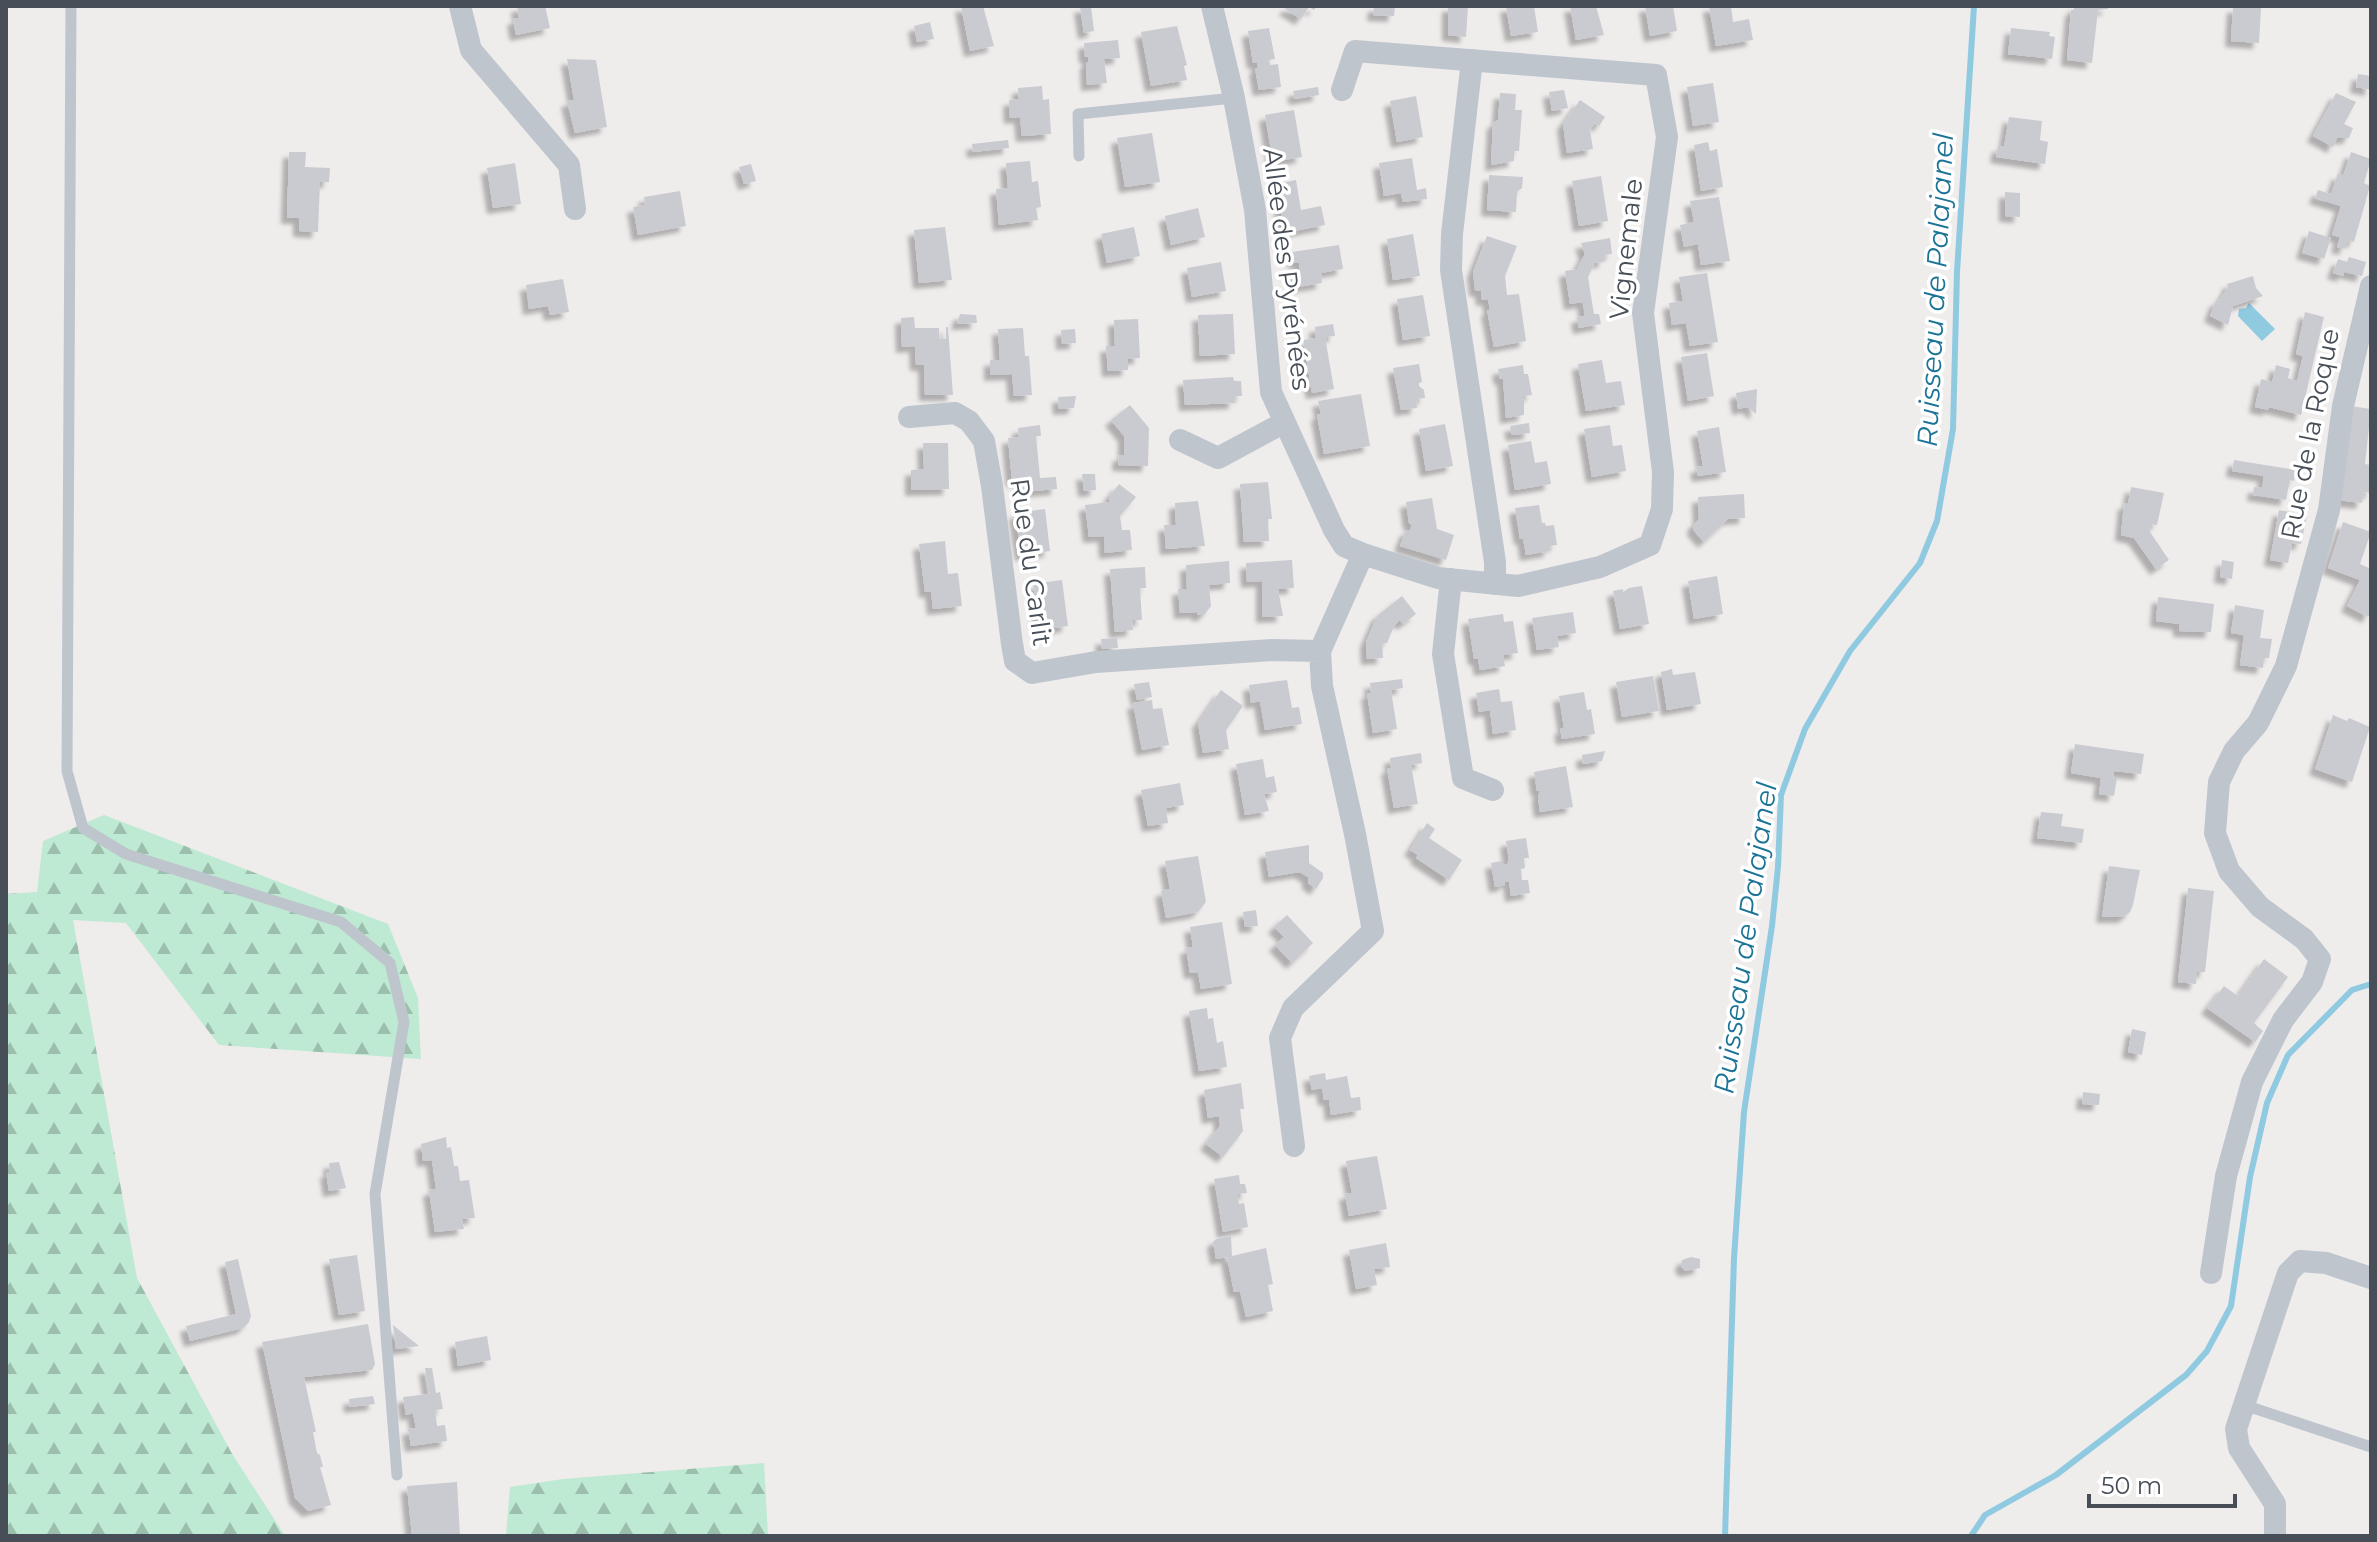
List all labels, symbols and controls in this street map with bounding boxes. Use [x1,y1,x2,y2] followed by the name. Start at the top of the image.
[1910,132,1960,448] water label: Ruisseau de Palajanel
[1256,146,1318,392] street label: Allée des Pyrénées
[1603,177,1649,321] street label: Vignemale
[2274,326,2346,542] street label: Rue de la Roque
[1003,476,1059,648] street label: Rue du Carlit
[1706,779,1784,1096] water label: Ruisseau de Palajanel
[2089,1458,2235,1508] scale bar
[2101,1471,2162,1500] text: 50 m

